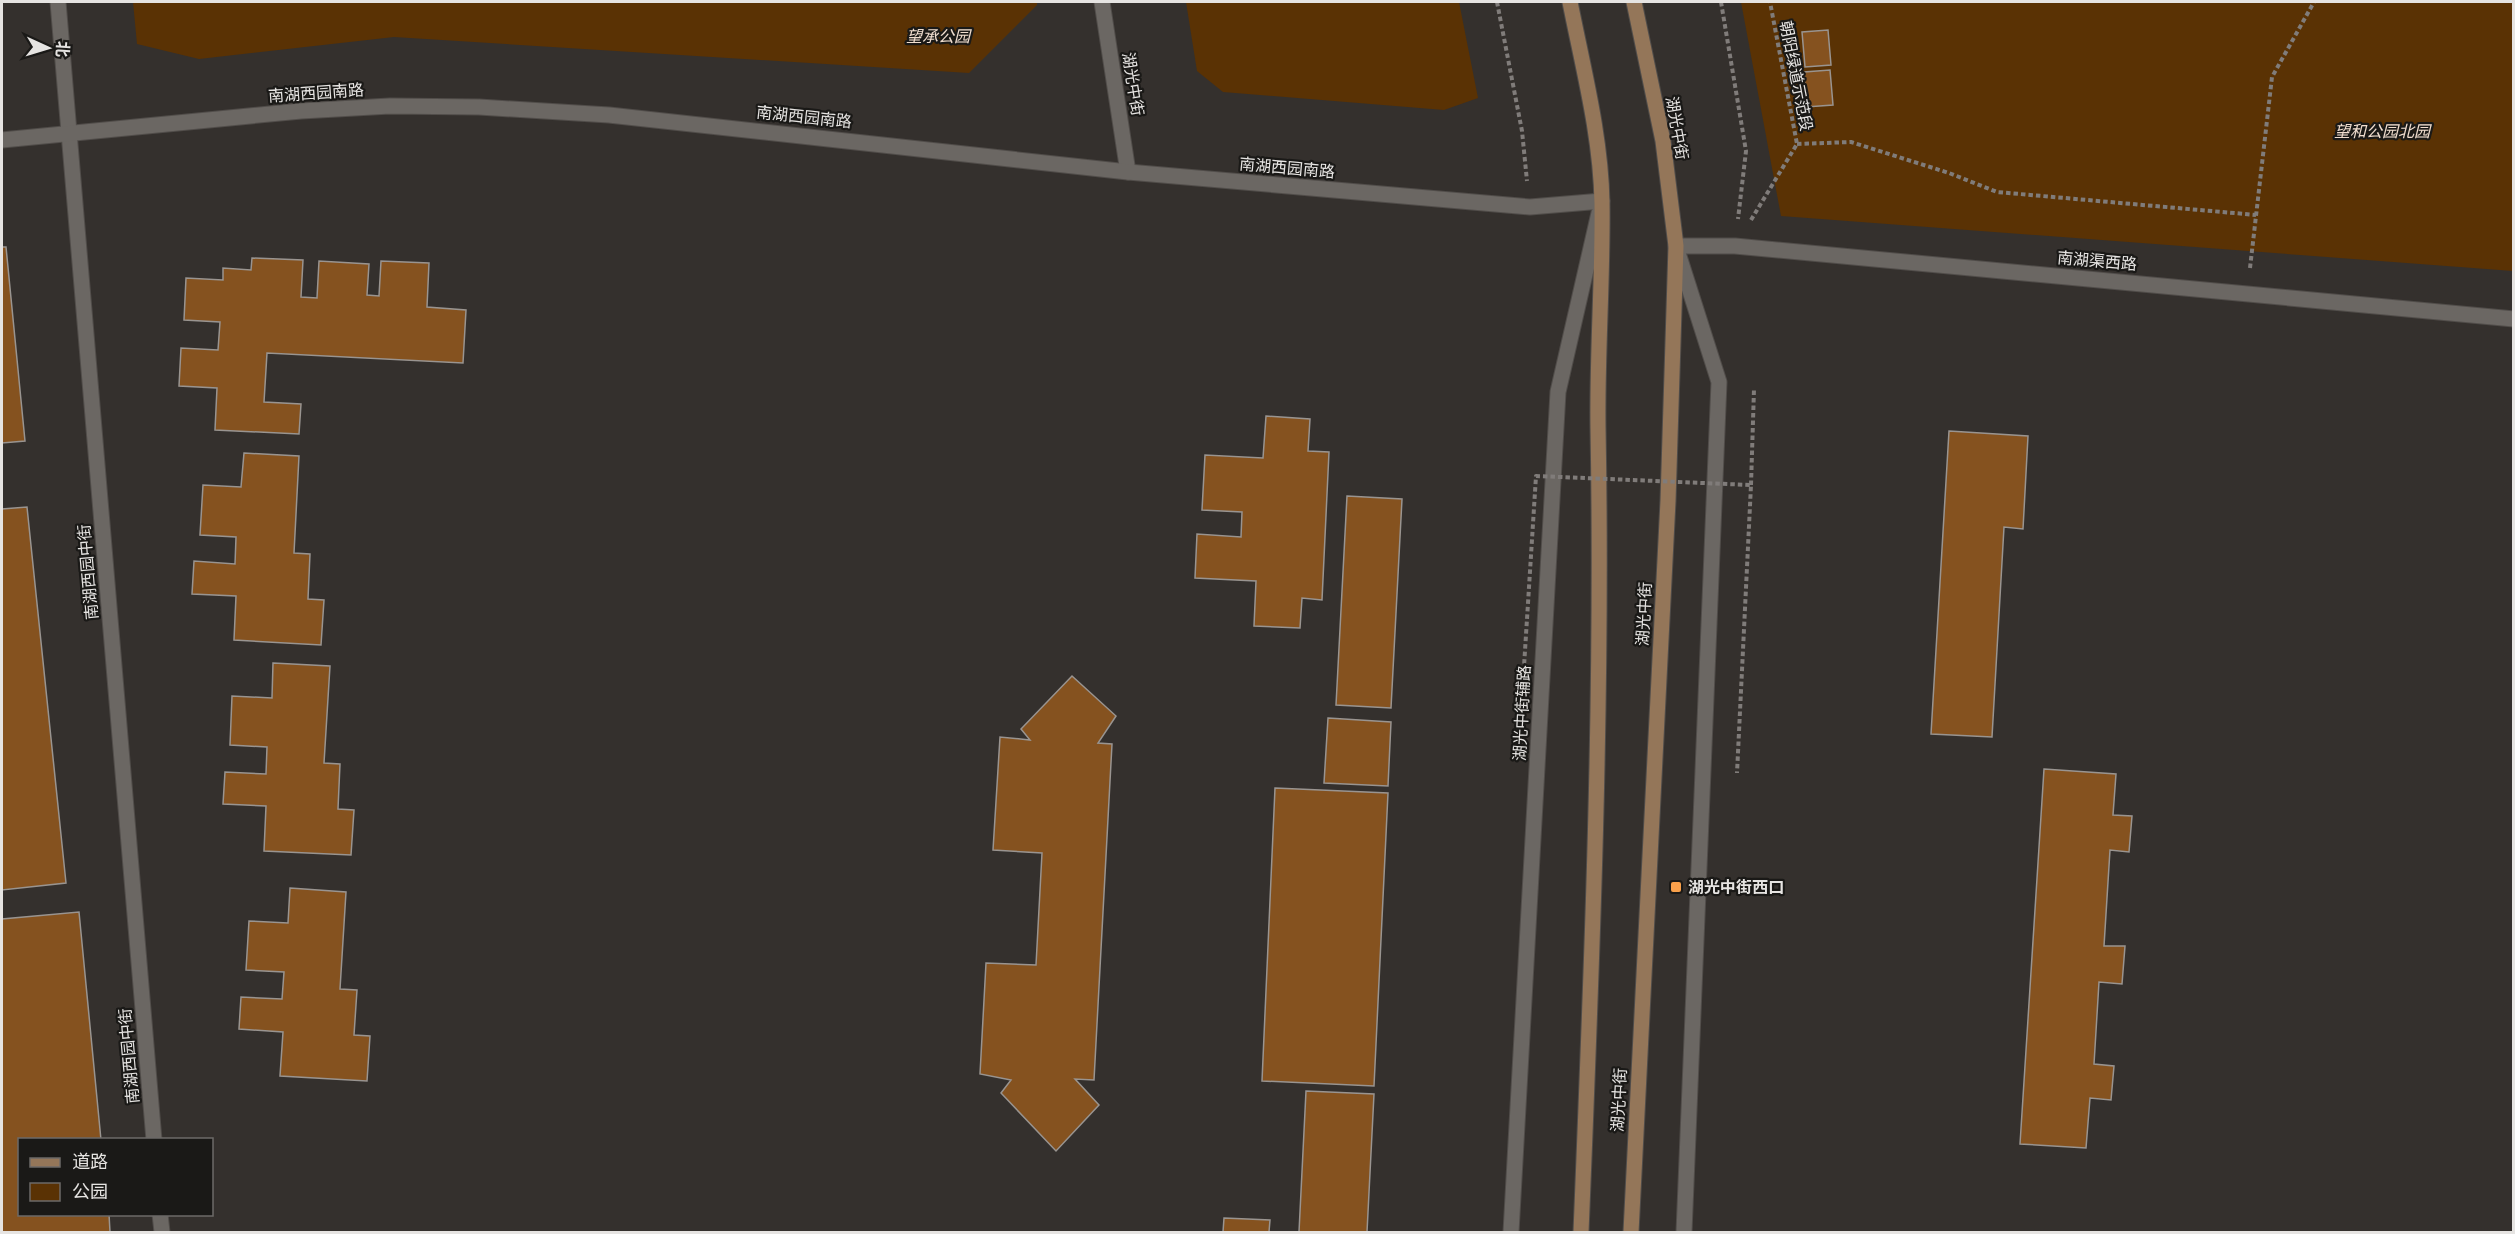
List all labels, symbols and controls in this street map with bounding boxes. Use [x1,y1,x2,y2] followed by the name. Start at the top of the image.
[18,18,78,78] north arrow
[1776,19,1816,133] street label: 朝阳绿道示范段
[906,27,972,46] park label: 望承公园
[52,40,73,58] text: 北
[1119,51,1147,117] street label: 湖光中街
[267,80,365,106] street label: 南湖西园南路
[1662,95,1692,161] street label: 湖光中街
[755,103,853,131] street label: 南湖西园南路
[2334,122,2432,141] park label: 望和公园北园
[1238,154,1336,182] street label: 南湖西园南路
[2056,248,2138,274] street label: 南湖渠西路
[74,523,102,621] street label: 南湖西园中街
[1633,582,1655,646] street label: 湖光中街
[1510,665,1534,761] street label: 湖光中街辅路
[1688,878,1784,897] place label: 湖光中街西口
[1669,880,1683,894] marker: 湖光中街西口
[115,1007,143,1105] street label: 南湖西园中街
[1608,1068,1630,1132] street label: 湖光中街
[18,1138,213,1216] legend
[72,1151,108,1172] text: 道路
[72,1181,108,1202] text: 公园

